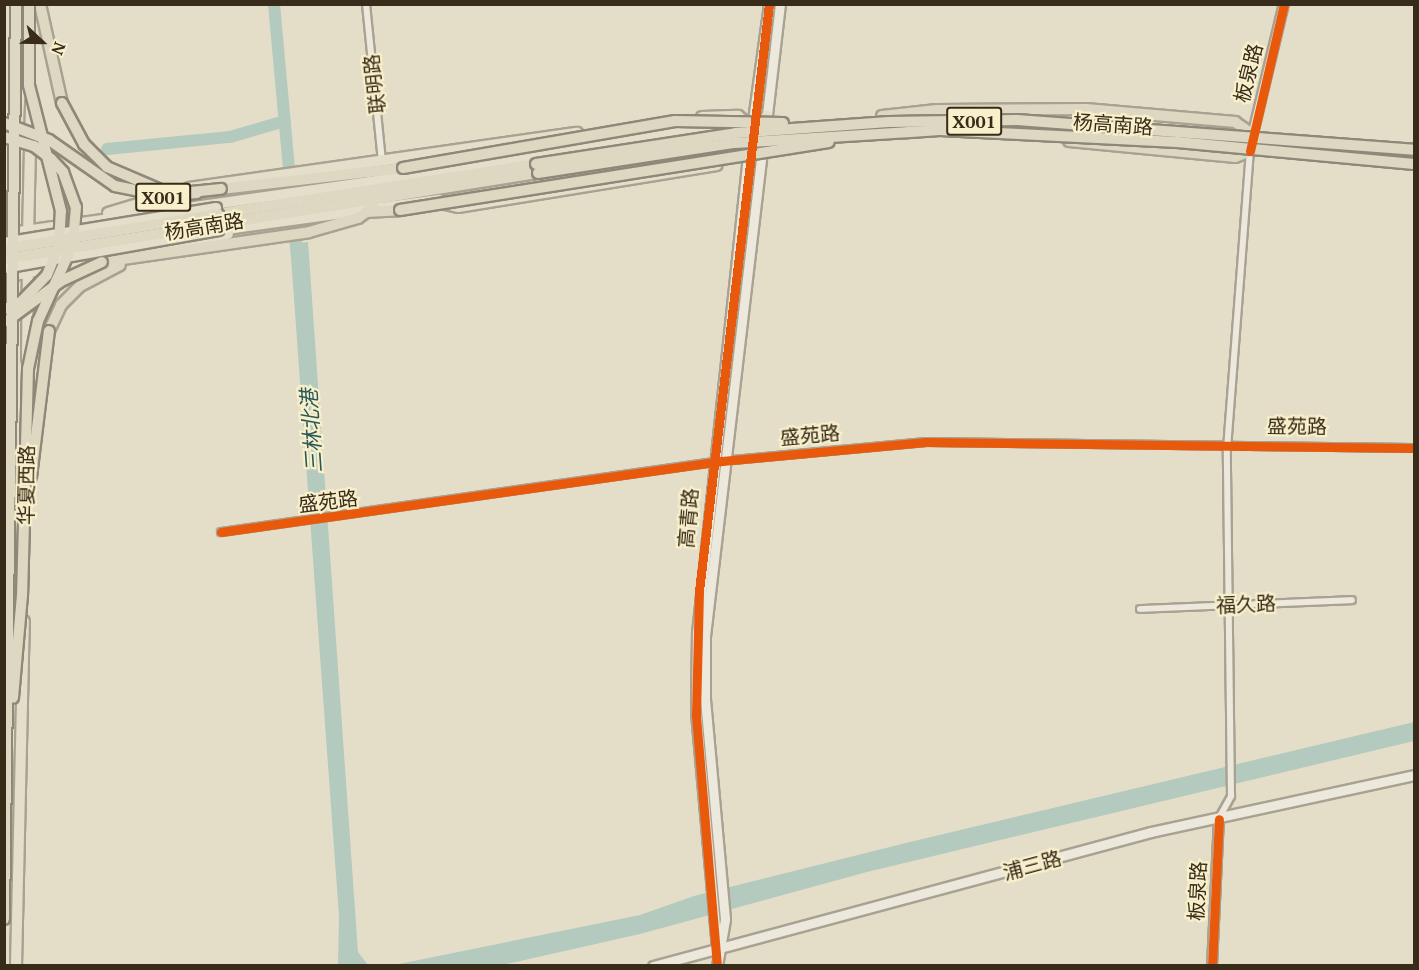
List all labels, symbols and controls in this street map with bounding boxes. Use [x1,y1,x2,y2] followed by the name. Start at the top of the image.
[12,12,72,72] north arrow
[46,39,71,58] text: N
[1229,41,1267,105] street label: 板泉路
[359,53,389,115] street label: 联明路
[946,106,1002,136] road number: X001
[1072,109,1154,139] street label: 杨高南路
[134,182,192,212] road number: X001
[163,208,245,244] street label: 杨高南路
[296,388,326,474] water label: 三林北港
[1267,413,1327,439] street label: 盛苑路
[779,420,841,450] street label: 盛苑路
[13,445,39,525] street label: 华夏西路
[297,485,359,517] street label: 盛苑路
[673,487,703,549] street label: 高青路
[1216,591,1276,617] street label: 福久路
[1000,846,1064,884] street label: 浦三路
[1183,860,1211,922] street label: 板泉路

